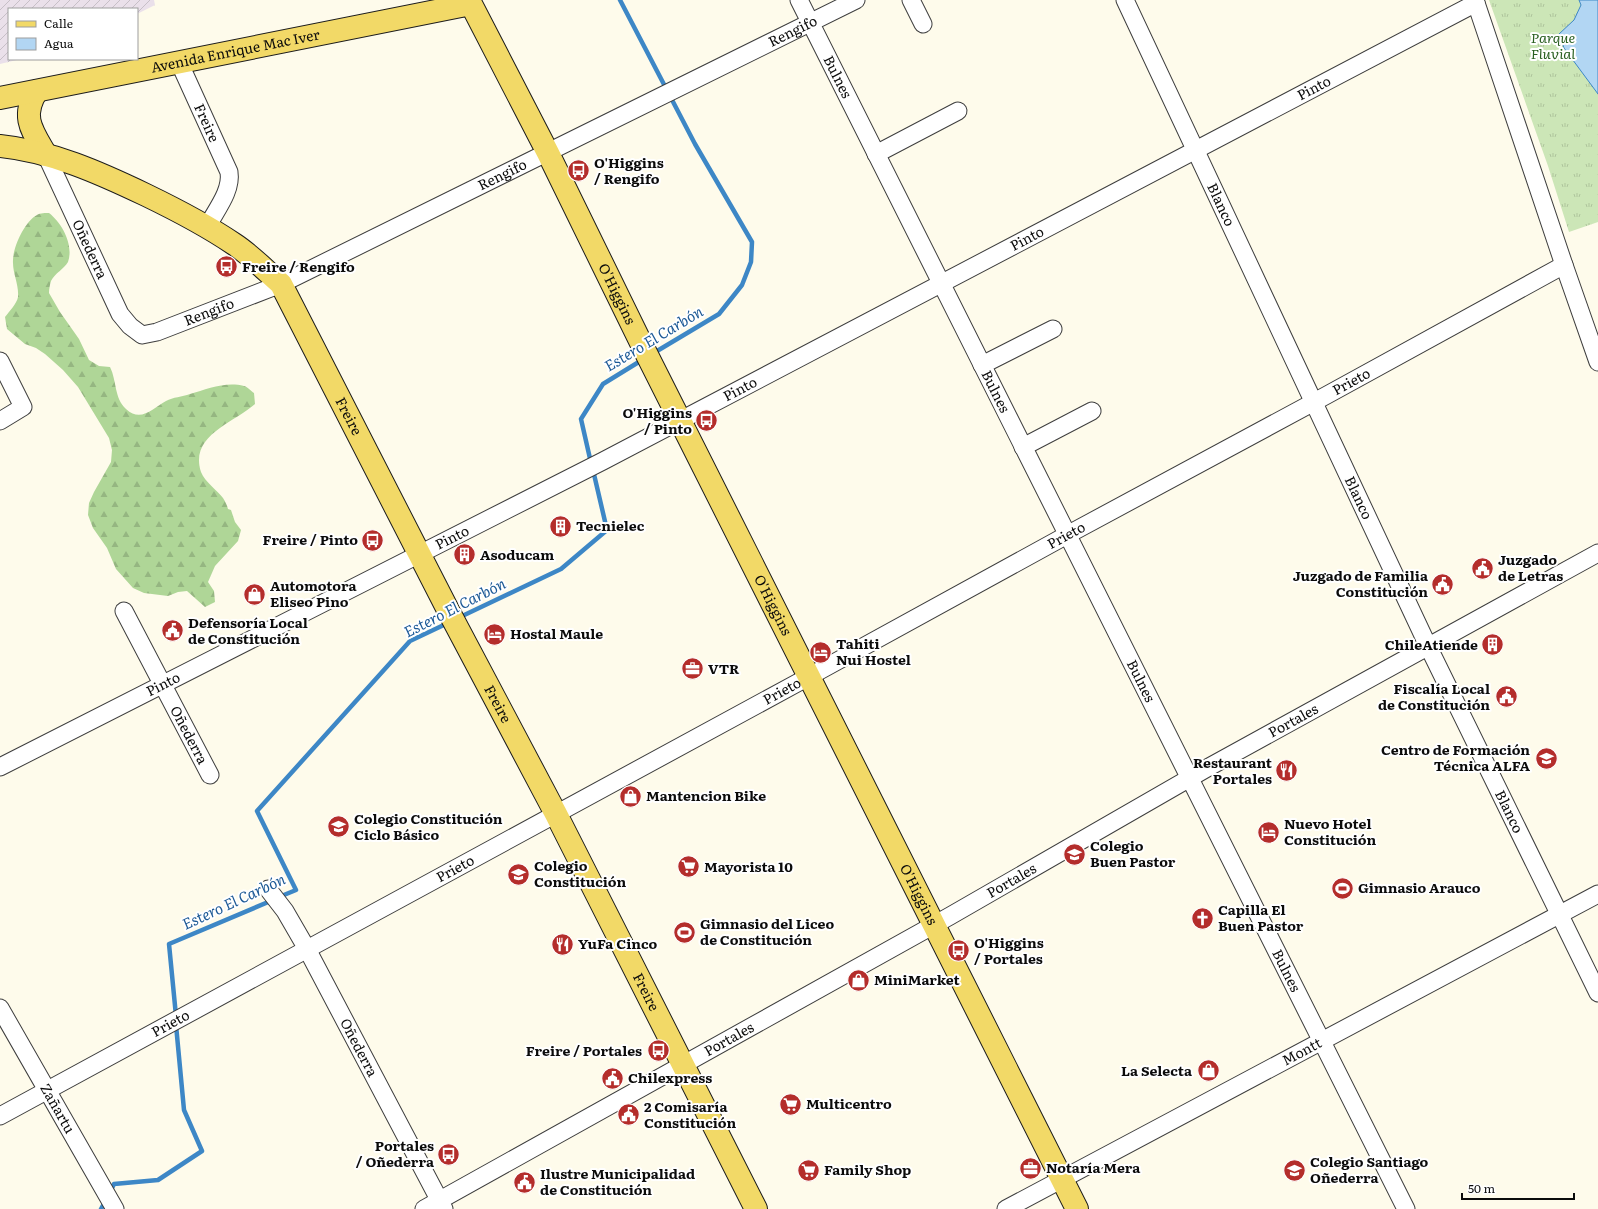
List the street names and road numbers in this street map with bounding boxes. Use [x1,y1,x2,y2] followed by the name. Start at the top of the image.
[764,10,820,51] street label: Rengifo
[149,23,322,77] street label: Avenida Enrique Mac Iver
[819,52,858,101] street label: Bulnes
[1293,70,1334,104] street label: Pinto
[190,100,225,145] street label: Freire
[474,153,530,194] street label: Rengifo
[1203,179,1241,229] street label: Blanco
[68,216,113,282] street label: Oñederra
[1006,221,1047,255] street label: Pinto
[594,260,641,328] street label: O'Higgins
[181,292,237,330] street label: Rengifo
[1328,362,1373,399] street label: Prieto
[977,366,1016,416] street label: Bulnes
[719,371,760,405] street label: Pinto
[332,393,368,438] street label: Freire
[1341,473,1378,522] street label: Blanco
[1043,516,1088,553] street label: Prieto
[431,520,472,554] street label: Pinto
[750,571,798,639] street label: O'Higgins
[1123,656,1161,705] street label: Bulnes
[142,666,183,700] street label: Pinto
[759,672,804,709] street label: Prieto
[480,681,517,726] street label: Freire
[1264,698,1321,742] street label: Portales
[166,702,214,768] street label: Oñederra
[1491,786,1529,836] street label: Blanco
[432,849,477,886] street label: Prieto
[982,858,1039,902] street label: Portales
[896,860,943,928] street label: O'Higgins
[1268,945,1306,995] street label: Bulnes
[629,969,665,1014] street label: Freire
[147,1004,193,1041] street label: Prieto
[336,1014,384,1080] street label: Oñederra
[700,1016,757,1060] street label: Portales
[1278,1032,1325,1069] street label: Montt
[36,1080,81,1137] street label: Zañartu

